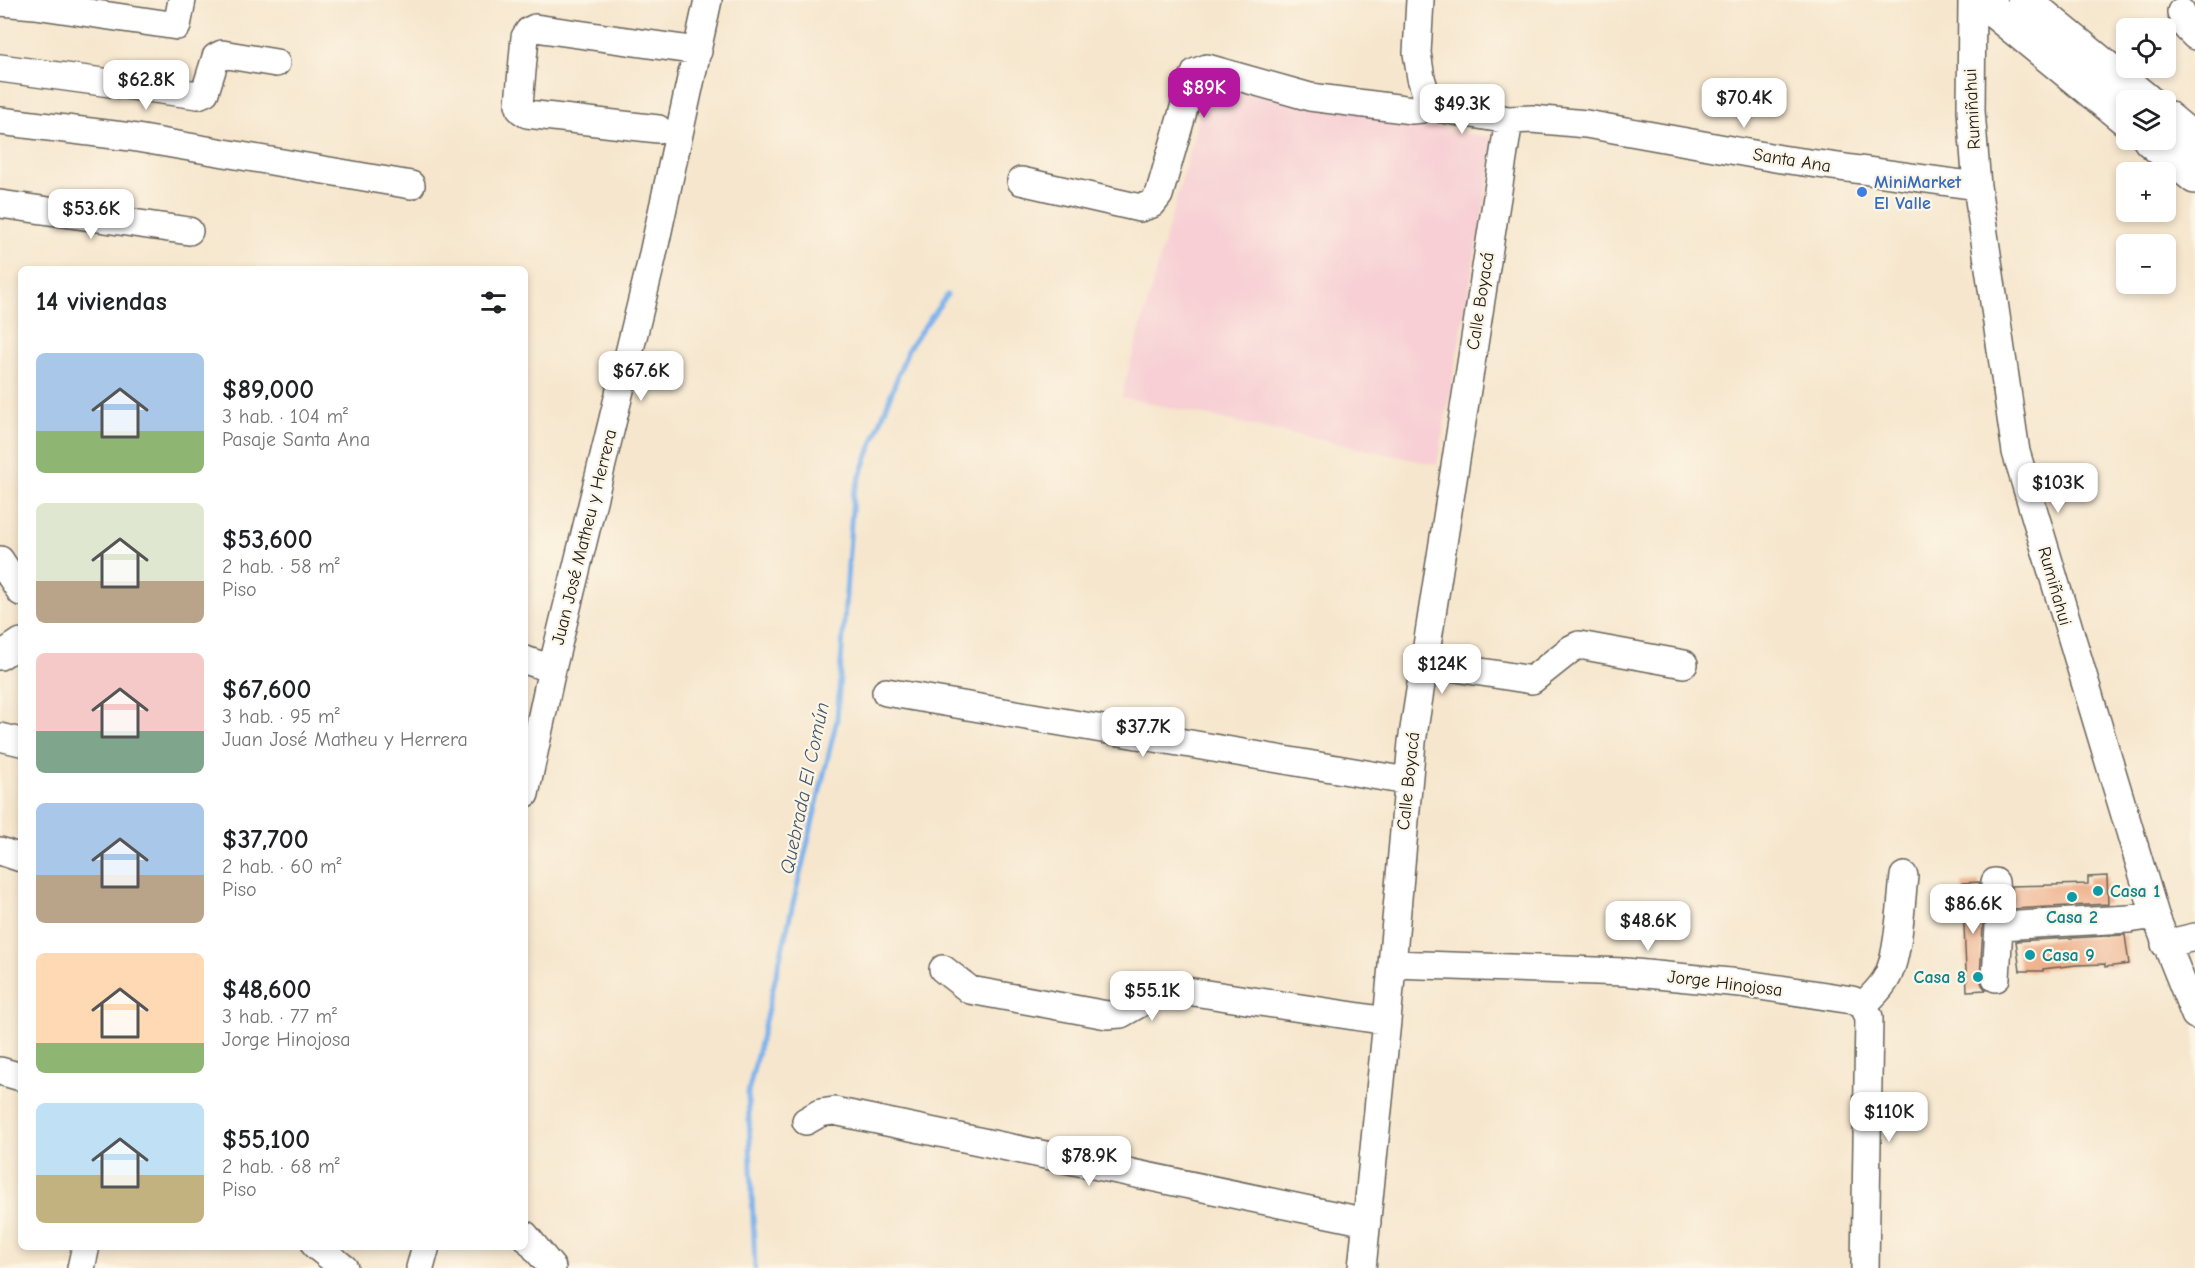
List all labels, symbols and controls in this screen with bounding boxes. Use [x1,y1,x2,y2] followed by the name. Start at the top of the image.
[2116,18,2176,294] map controls
[2116,18,2176,78] button: locate
[97,60,195,111] pin: $62.8K
[117,68,175,91] text: $62.8K
[1168,68,1240,119] pin: $89K
[1960,68,1985,150] street label: Rumiñahui
[1182,76,1226,99] text: $89K
[1695,78,1793,129] pin: $70.4K
[1413,84,1511,135] pin: $49.3K
[1716,86,1772,109] text: $70.4K
[2116,90,2176,150] button: layers
[1434,92,1490,115] text: $49.3K
[1751,144,1832,177] street label: Santa Ana
[2116,162,2176,222] button: +
[1874,172,1962,214] place label: MiniMarket El Valle
[1855,185,1869,199] marker: MiniMarket El Valle
[42,189,140,240] pin: $53.6K
[62,197,120,220] text: $53.6K
[2116,234,2176,294] button: −
[1462,251,1499,352] street label: Calle Boyacá
[477,286,510,319] icon: filters
[36,287,167,317] text: 14 viviendas
[592,351,690,402] pin: $67.6K
[613,359,669,382] text: $67.6K
[222,375,314,405] text: $89,000
[84,377,156,449] icon: home
[222,405,348,428] text: 3 hab. · 104 m²
[548,427,621,647] street label: Juan José Matheu y Herrera
[222,428,370,451] text: Pasaje Santa Ana
[2016,463,2100,514] pin: $103K
[2032,471,2084,494] text: $103K
[222,525,313,555] text: $53,600
[84,527,156,599] icon: home
[2033,544,2076,628] street label: Rumiñahui
[222,555,340,578] text: 2 hab. · 58 m²
[222,578,257,601] text: Piso
[1400,644,1484,695] pin: $124K
[1417,652,1467,675] text: $124K
[222,675,311,705] text: $67,600
[84,677,156,749] icon: home
[775,700,834,876] water label: Quebrada El Común
[222,705,340,728] text: 3 hab. · 95 m²
[1094,707,1192,758] pin: $37.7K
[1116,715,1170,738] text: $37.7K
[222,728,468,751] text: Juan José Matheu y Herrera
[1393,731,1424,831] street label: Calle Boyacá
[222,825,309,855] text: $37,700
[84,827,156,899] icon: home
[222,855,342,878] text: 2 hab. · 60 m²
[222,878,257,901] text: Piso
[2110,881,2160,902] place label: Casa 1
[1924,884,2022,935] pin: $86.6K
[2091,884,2105,898] marker: Casa 1
[2065,890,2079,904] marker: Casa 2
[1944,892,2002,915] text: $86.6K
[1599,901,1697,952] pin: $48.6K
[2046,907,2098,928] place label: Casa 2
[1620,909,1677,932] text: $48.6K
[2042,945,2095,966] place label: Casa 9
[2023,948,2037,962] marker: Casa 9
[1666,966,1784,1001] street label: Jorge Hinojosa
[1914,967,1966,988] place label: Casa 8
[1971,970,1985,984] marker: Casa 8
[1103,971,1201,1022] pin: $55.1K
[222,975,311,1005] text: $48,600
[84,977,156,1049] icon: home
[1124,979,1180,1002] text: $55.1K
[222,1005,337,1028] text: 3 hab. · 77 m²
[222,1028,351,1051] text: Jorge Hinojosa
[1847,1092,1931,1143] pin: $110K
[1864,1100,1914,1123] text: $110K
[222,1125,310,1155] text: $55,100
[84,1127,156,1199] icon: home
[1040,1136,1138,1187] pin: $78.9K
[1061,1144,1117,1167] text: $78.9K
[222,1155,340,1178] text: 2 hab. · 68 m²
[222,1178,257,1201] text: Piso

